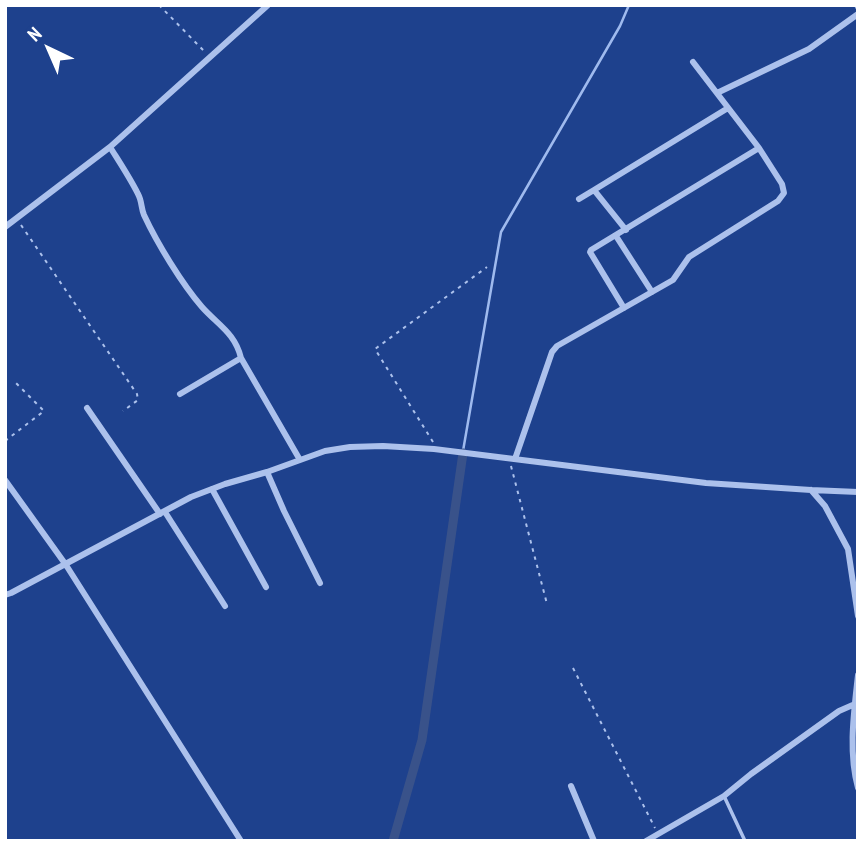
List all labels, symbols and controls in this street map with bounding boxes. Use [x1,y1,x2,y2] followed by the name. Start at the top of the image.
[14,14,84,84] north arrow
[22,22,46,46] text: N

